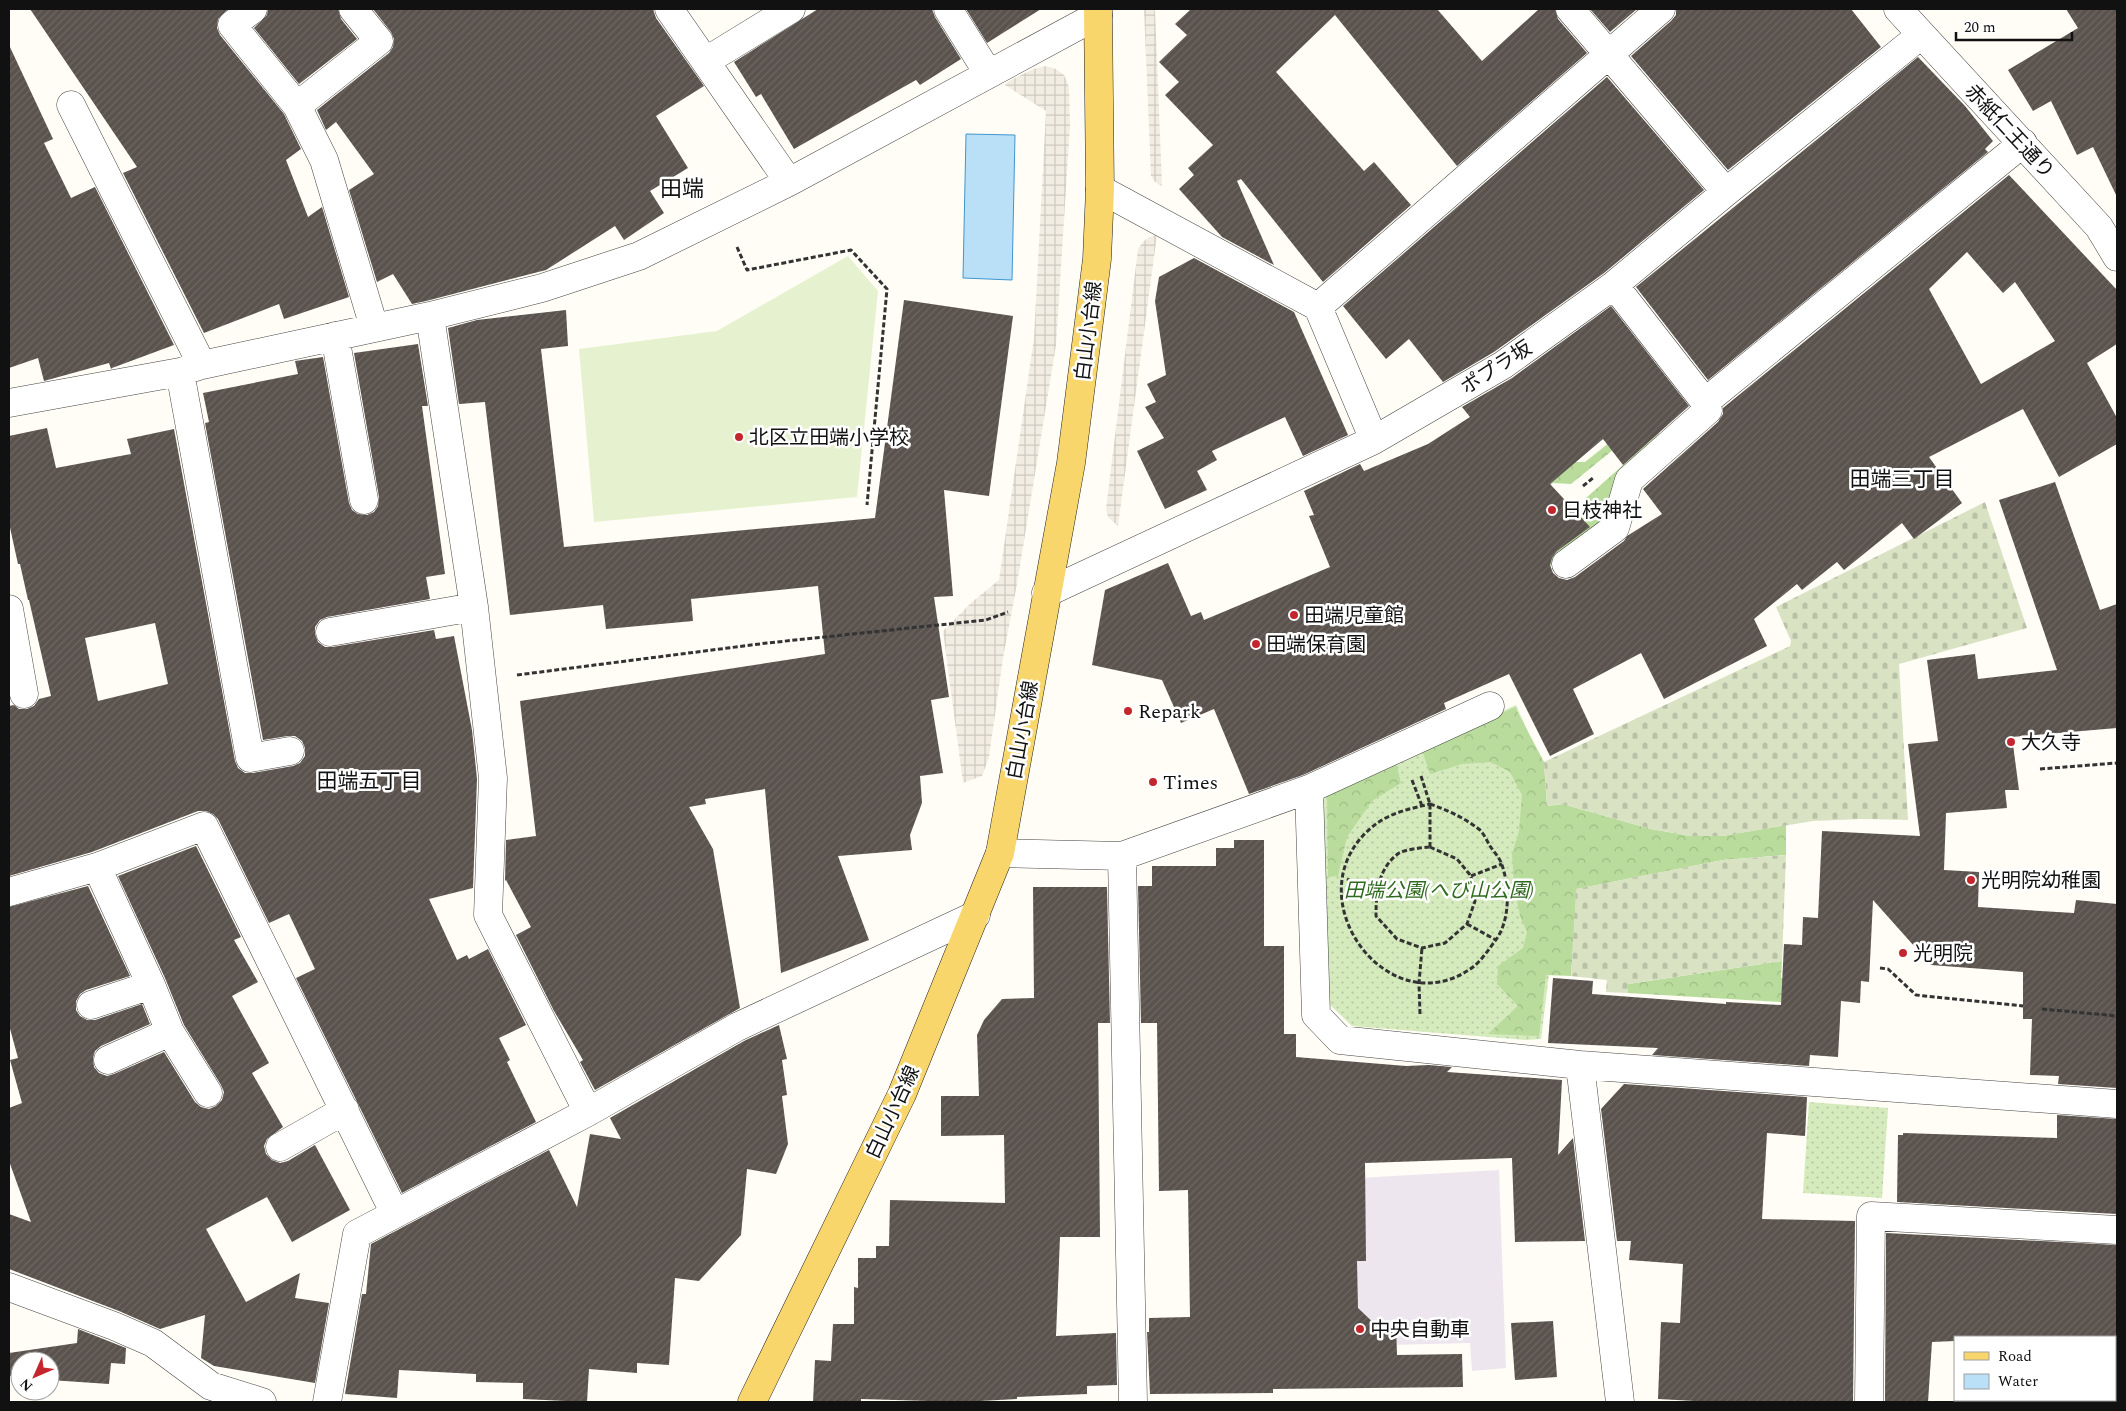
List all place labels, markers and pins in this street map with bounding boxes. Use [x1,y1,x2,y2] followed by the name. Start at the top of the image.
[749,423,909,453] place label: 北区立田端小学校
[733,431,745,443] marker: 北区立田端小学校
[1562,496,1642,526] place label: 日枝神社
[1546,504,1558,516] marker: 日枝神社
[1304,601,1404,631] place label: 田端児童館
[1288,609,1300,621] marker: 田端児童館
[1266,630,1366,660] place label: 田端保育園
[1250,638,1262,650] marker: 田端保育園
[1138,697,1201,727] place label: Repark
[1122,705,1134,717] marker: Repark
[2021,728,2081,758] place label: 大久寺
[2005,736,2017,748] marker: 大久寺
[1163,768,1218,798] place label: Times
[1147,776,1159,788] marker: Times
[1981,866,2101,896] place label: 光明院幼稚園
[1965,874,1977,886] marker: 光明院幼稚園
[1913,939,1973,969] place label: 光明院
[1897,947,1909,959] marker: 光明院
[1370,1315,1470,1345] place label: 中央自動車
[1354,1323,1366,1335] marker: 中央自動車

